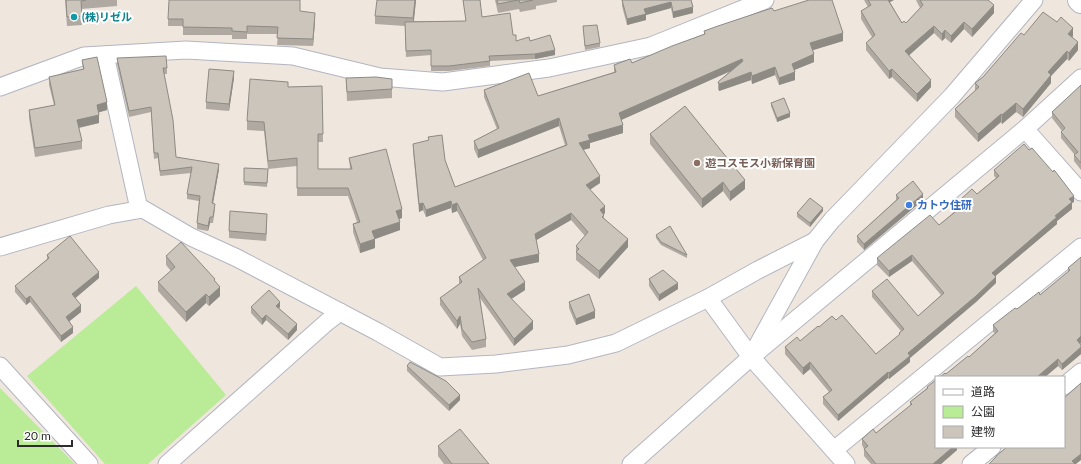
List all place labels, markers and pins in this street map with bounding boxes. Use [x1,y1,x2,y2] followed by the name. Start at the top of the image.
[82,10,132,23] place label: (株)リゼル
[69,12,79,22] marker: (株)リゼル
[705,156,815,169] place label: 遊コスモス小新保育園
[692,158,702,168] marker: 遊コスモス小新保育園
[917,198,972,211] place label: カトウ住研
[904,200,914,210] marker: カトウ住研

